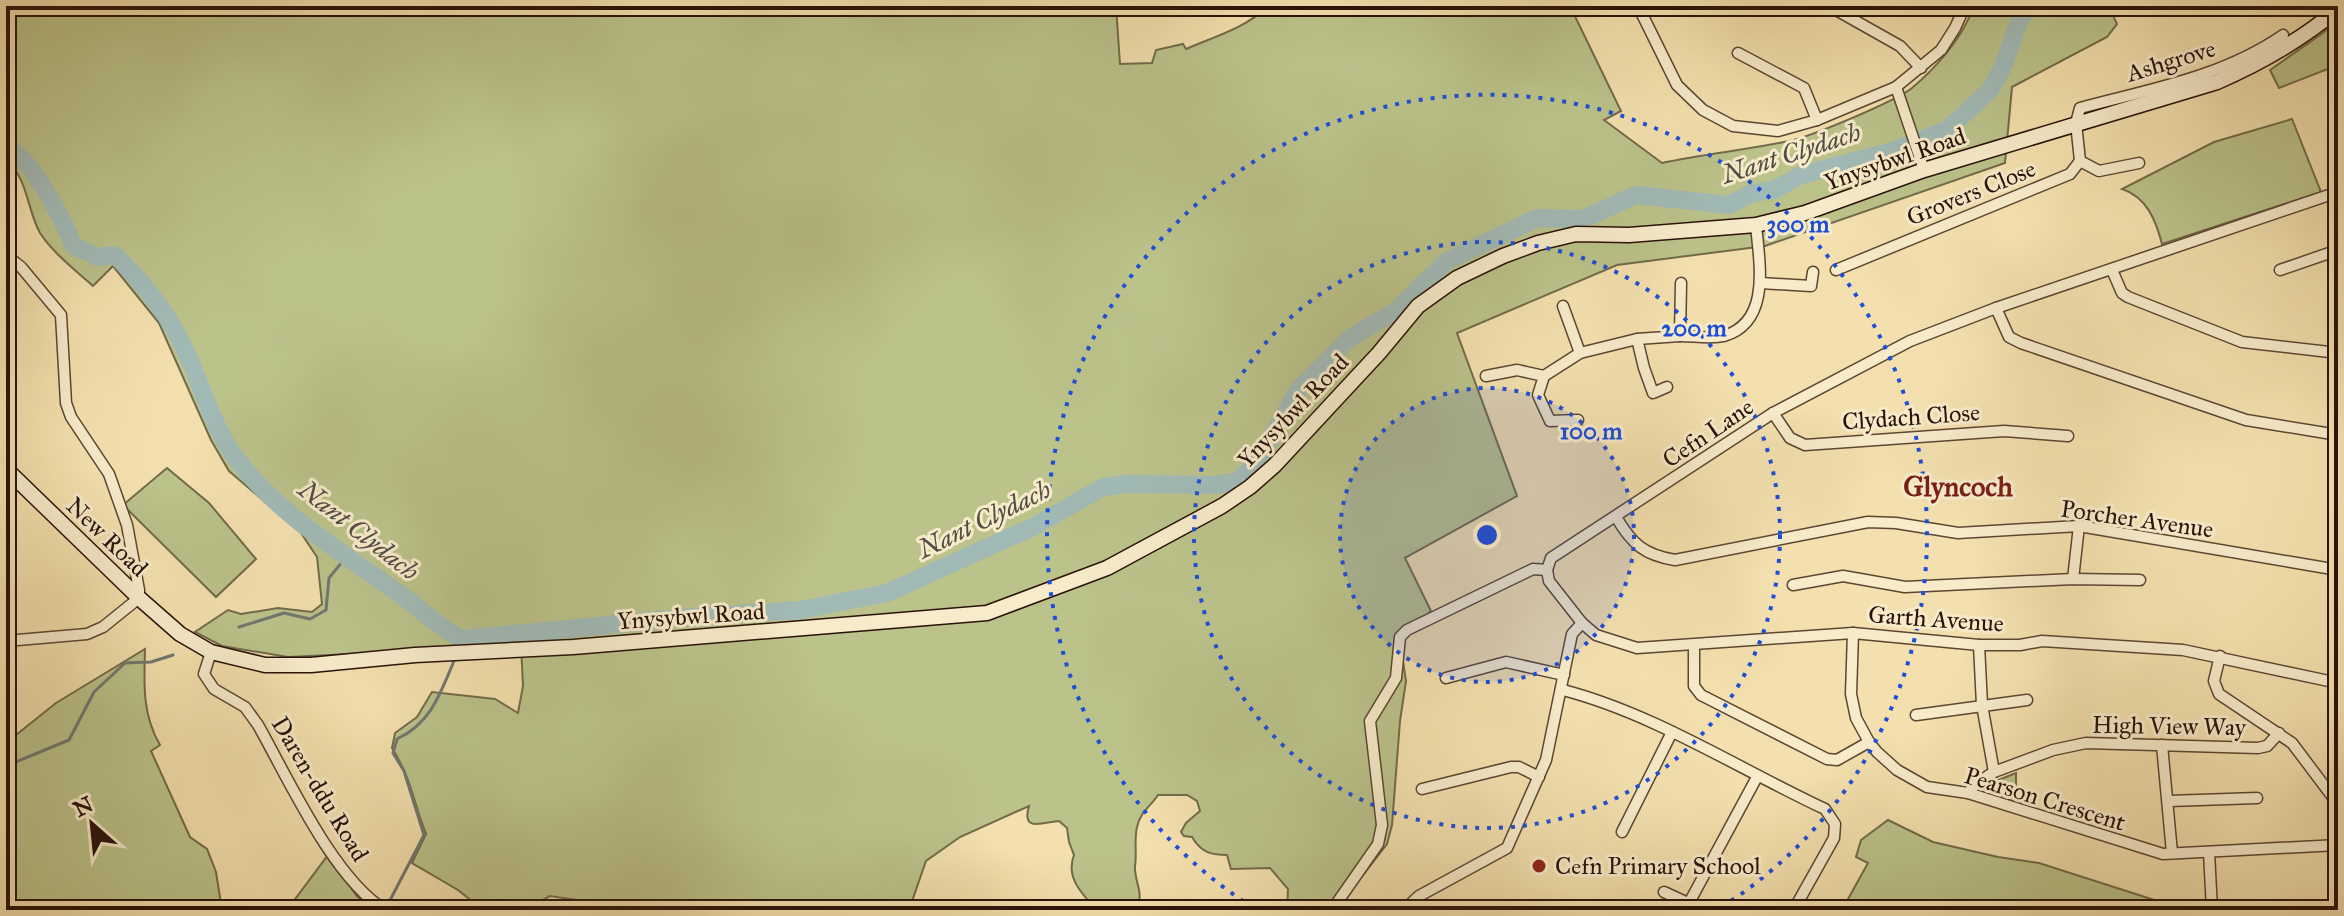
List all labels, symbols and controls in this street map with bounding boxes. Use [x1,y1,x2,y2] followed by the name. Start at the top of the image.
[2122,33,2219,89] street label: Ashgrove
[1716,115,1865,191] water label: Nant Clydach
[1820,121,1970,197] street label: Ynysybwl Road
[1902,154,2040,232] street label: Grovers Close
[1767,209,1830,239] text: 300 m
[1661,313,1727,343] text: 200 m
[1231,347,1355,475] street label: Ynysybwl Road
[1657,392,1759,474] street label: Cefn Lane
[1841,397,1981,437] street label: Clydach Close
[1560,416,1623,446] text: 100 m
[1903,469,2013,504] district label: Glyncoch
[291,472,426,587] water label: Nant Clydach
[910,473,1056,566] water label: Nant Clydach
[60,491,154,583] street label: New Road
[2059,493,2215,545] street label: Porcher Avenue
[1473,521,1501,549] centre of rings
[616,596,766,636] street label: Ynysybwl Road
[1867,599,2005,639] street label: Garth Avenue
[2092,710,2247,742] street label: High View Way
[265,711,375,867] street label: Daren-ddu Road
[1961,760,2130,838] street label: Pearson Crescent
[52,784,132,864] north arrow
[69,790,98,823] text: N
[1555,851,1761,881] place label: Cefn Primary School
[1530,857,1548,875] marker: Cefn Primary School

